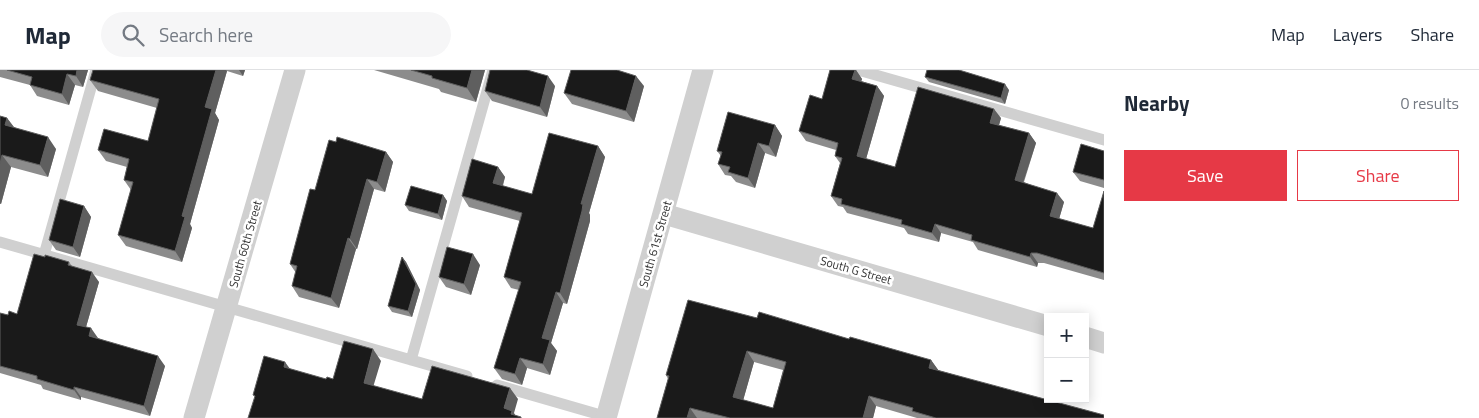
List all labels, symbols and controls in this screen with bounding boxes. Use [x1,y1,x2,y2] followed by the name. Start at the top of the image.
[101,12,451,57] search box
[25,17,71,53] text: Map
[159,20,253,49] text: Search here
[119,21,147,49] icon: search
[1271,21,1305,48] text: Map
[1333,21,1382,48] text: Layers
[1410,21,1454,48] text: Share
[1124,87,1189,119] text: Nearby
[1400,91,1459,115] text: 0 results
[1124,150,1287,201] button: Save
[1297,150,1459,201] button: Share
[223,197,267,290] street label: South 60th Street
[634,198,677,290] street label: South 61st Street
[818,251,895,289] street label: South G Street
[1044,313,1089,403] map controls
[1044,313,1089,358] button: +
[1044,358,1089,403] button: −

